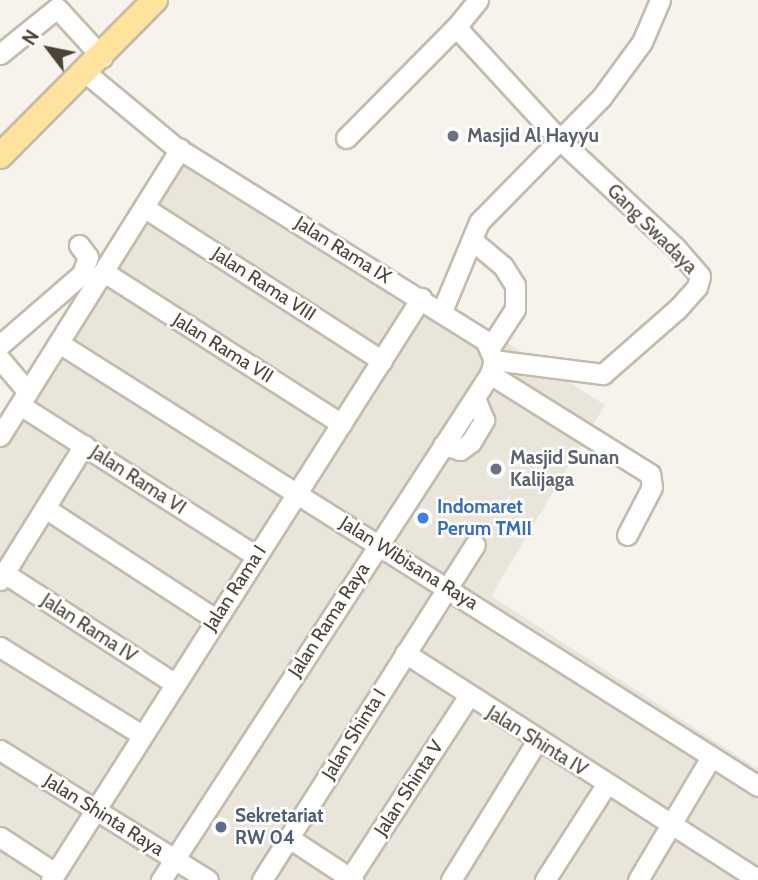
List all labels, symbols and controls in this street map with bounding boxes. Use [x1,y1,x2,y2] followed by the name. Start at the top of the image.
[14,14,84,84] north arrow
[17,26,44,49] text: N
[467,125,599,147] place label: Masjid Al Hayyu
[445,128,461,144] marker: Masjid Al Hayyu
[602,179,702,279] street label: Gang Swadaya
[291,211,395,289] street label: Jalan Rama IX
[208,242,320,326] street label: Jalan Rama VIII
[169,308,277,388] street label: Jalan Rama VII
[86,441,190,519] street label: Jalan Rama VI
[510,447,619,491] place label: Masjid Sunan Kalijaga
[488,461,504,477] marker: Masjid Sunan Kalijaga
[437,496,532,540] place label: Indomaret Perum TMII
[415,510,431,526] marker: Indomaret Perum TMII
[336,511,482,615] street label: Jalan Wibisana Raya
[199,541,271,635] street label: Jalan Rama I
[284,559,374,681] street label: Jalan Rama Raya
[37,589,141,667] street label: Jalan Rama IV
[317,684,391,784] street label: Jalan Shinta I
[482,701,592,781] street label: Jalan Shinta IV
[370,736,448,840] street label: Jalan Shinta V
[40,769,168,861] street label: Jalan Shinta Raya
[235,805,324,849] place label: Sekretariat RW 04
[213,819,229,835] marker: Sekretariat RW 04

